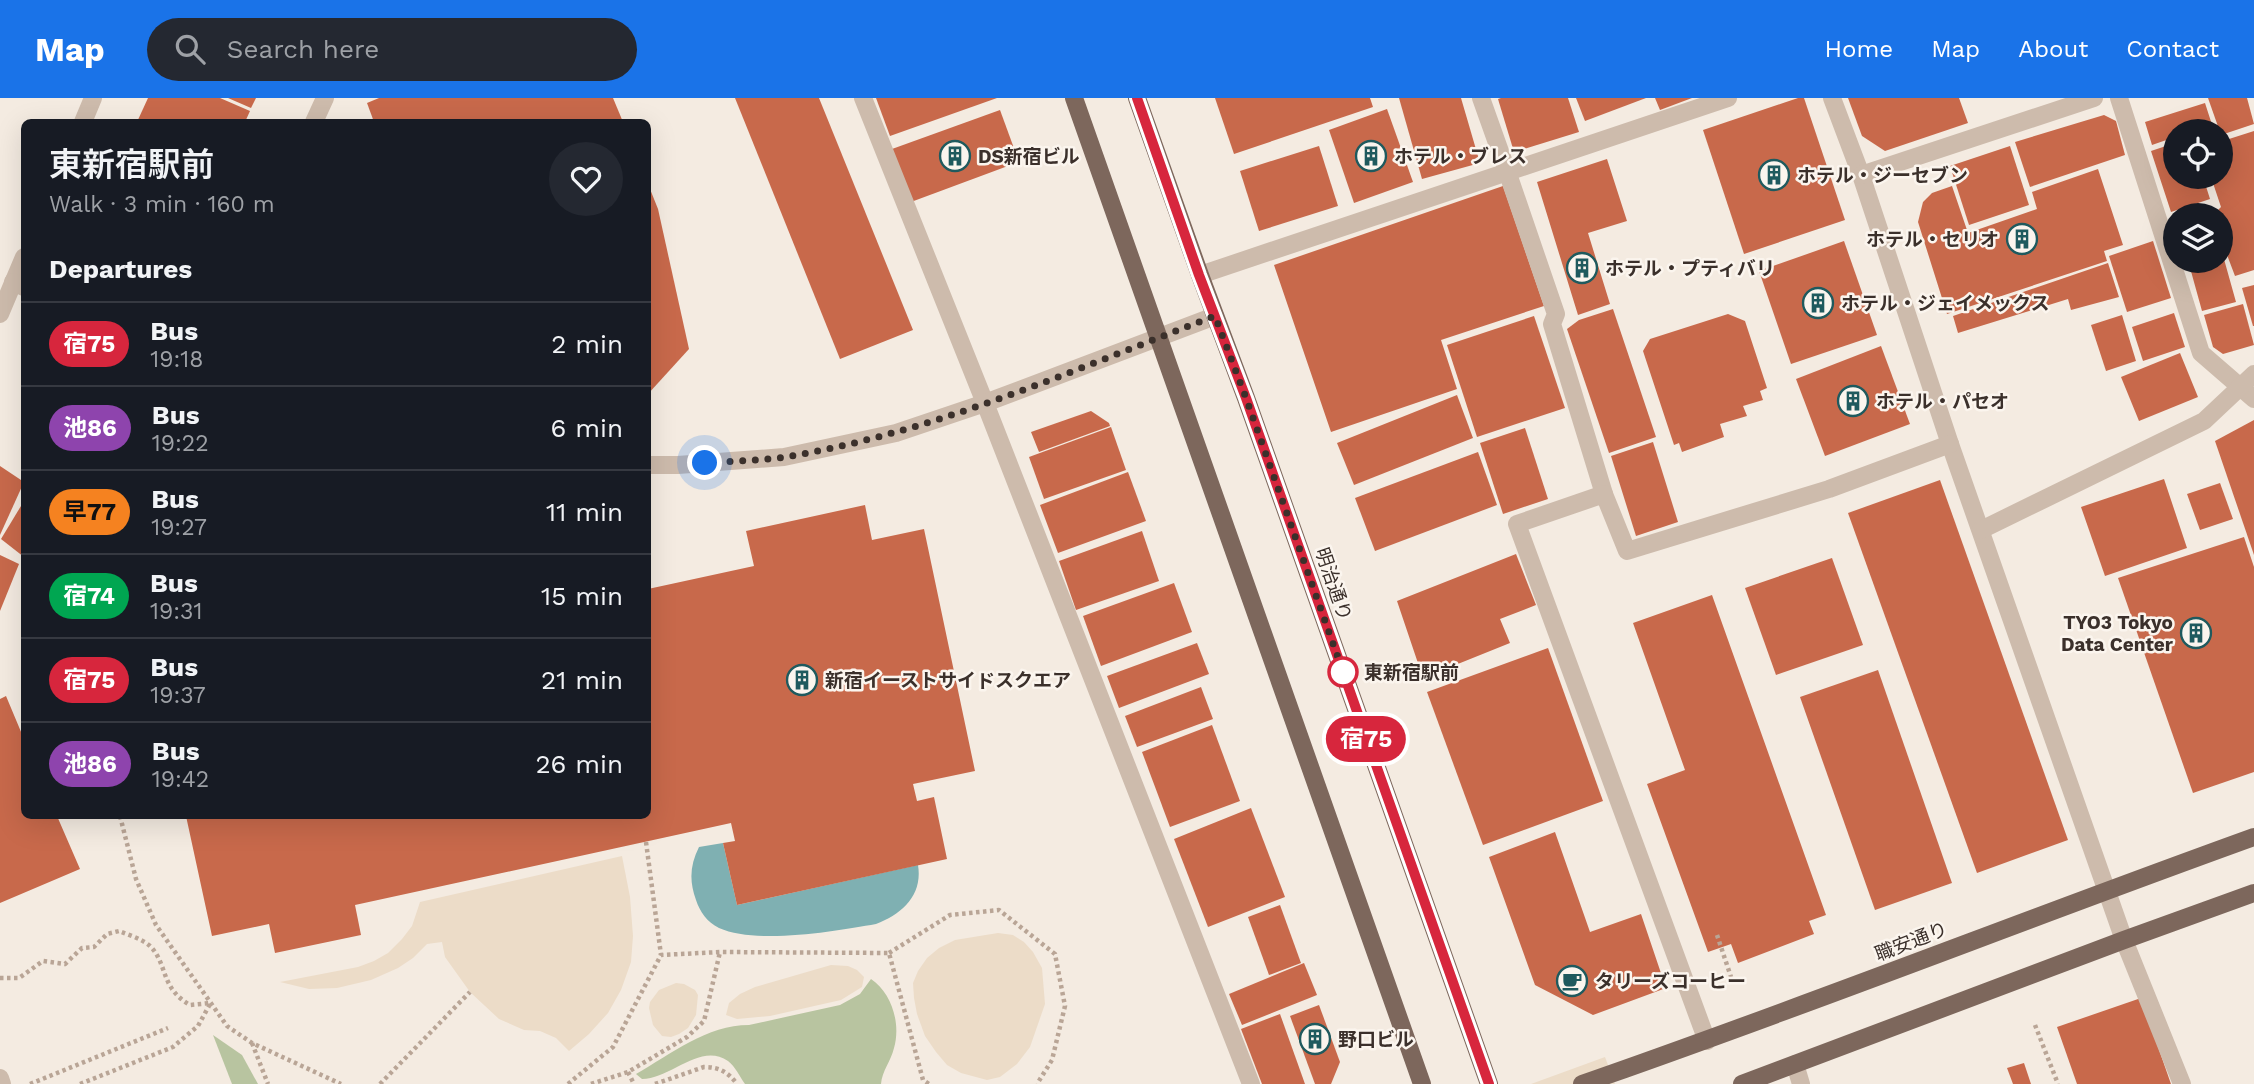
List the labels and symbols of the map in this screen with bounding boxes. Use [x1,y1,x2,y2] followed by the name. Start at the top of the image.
[938,139,972,173] building icon: DS新宿ビル
[1354,139,1388,173] building icon: ホテル・ブレス
[978,145,1080,168] place label: DS新宿ビル
[1394,145,1527,168] place label: ホテル・ブレス
[1757,158,1791,192] building icon: ホテル・ジーセブン
[1797,164,1968,187] place label: ホテル・ジーセブン
[2005,222,2039,256] building icon: ホテル・セリオ
[1866,228,1999,251] place label: ホテル・セリオ
[1565,251,1599,285] building icon: ホテル・プティバリ
[1605,257,1775,280] place label: ホテル・プティバリ
[1801,286,1835,320] building icon: ホテル・ジェイメックス
[1841,292,2049,315] place label: ホテル・ジェイメックス
[1836,384,1870,418] building icon: ホテル・パセオ
[1876,390,2009,413] place label: ホテル・パセオ
[687,445,722,480] your location
[1310,544,1357,624] street label: 明治通り
[2061,611,2174,656] place label: TYO3 Tokyo Data Center
[2179,616,2213,650] building icon: TYO3 Tokyo Data Center
[1328,657,1358,687] marker: 東新宿駅前
[1364,661,1459,684] place label: 東新宿駅前
[785,663,819,697] building icon: 新宿イーストサイドスクエア
[825,669,1071,692] place label: 新宿イーストサイドスクエア
[1326,716,1406,762] line badge: 宿75
[1872,917,1951,966] street label: 職安通り
[1555,964,1589,998] cafe icon: タリーズコーヒー
[1595,970,1746,993] place label: タリーズコーヒー
[1298,1022,1332,1056] building icon: 野口ビル
[1338,1028,1414,1051] place label: 野口ビル

